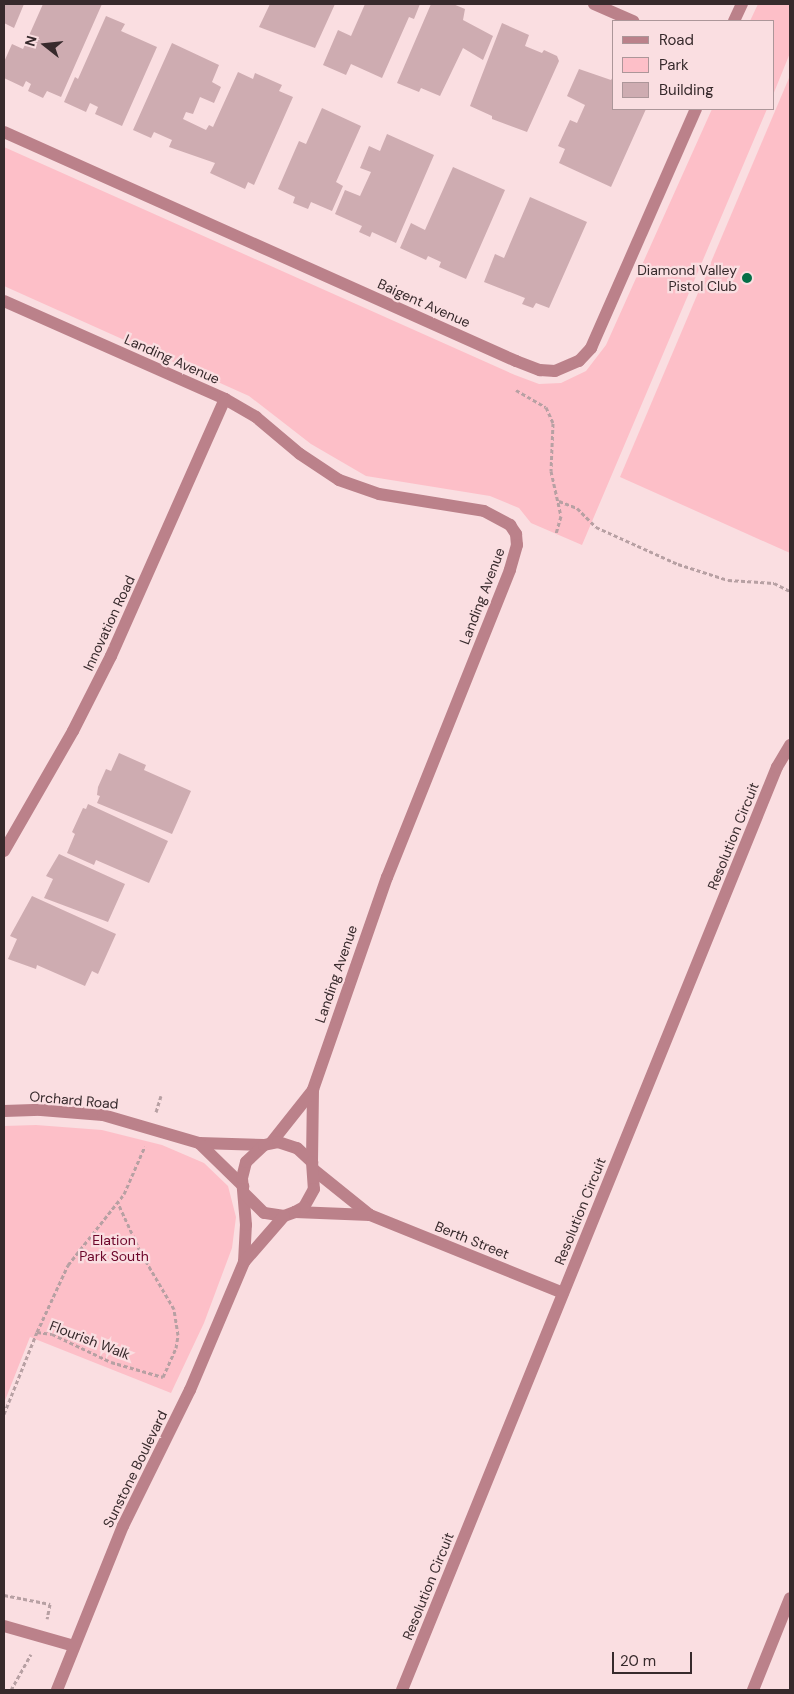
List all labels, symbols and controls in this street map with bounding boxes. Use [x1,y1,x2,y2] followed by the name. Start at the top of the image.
[20,20,70,70] north arrow
[612,20,774,110] legend
[659,30,694,50] text: Road
[21,33,41,48] text: N
[659,55,689,75] text: Park
[659,80,714,100] text: Building
[637,262,737,294] place label: Diamond Valley Pistol Club
[741,272,753,284] marker: Diamond Valley Pistol Club
[375,275,473,331] street label: Baigent Avenue
[122,331,222,387] street label: Landing Avenue
[456,545,508,647] street label: Landing Avenue
[80,573,138,673] street label: Innovation Road
[704,780,762,892] street label: Resolution Circuit
[311,923,361,1025] street label: Landing Avenue
[29,1088,119,1112] street label: Orchard Road
[551,1155,609,1267] street label: Resolution Circuit
[432,1218,512,1262] street label: Berth Street
[79,1232,149,1264] park label: Elation Park South
[47,1317,133,1363] street label: Flourish Walk
[99,1408,171,1530] street label: Sunstone Boulevard
[399,1530,457,1642] street label: Resolution Circuit
[614,1642,694,1674] scale bar
[620,1651,656,1671] text: 20 m

